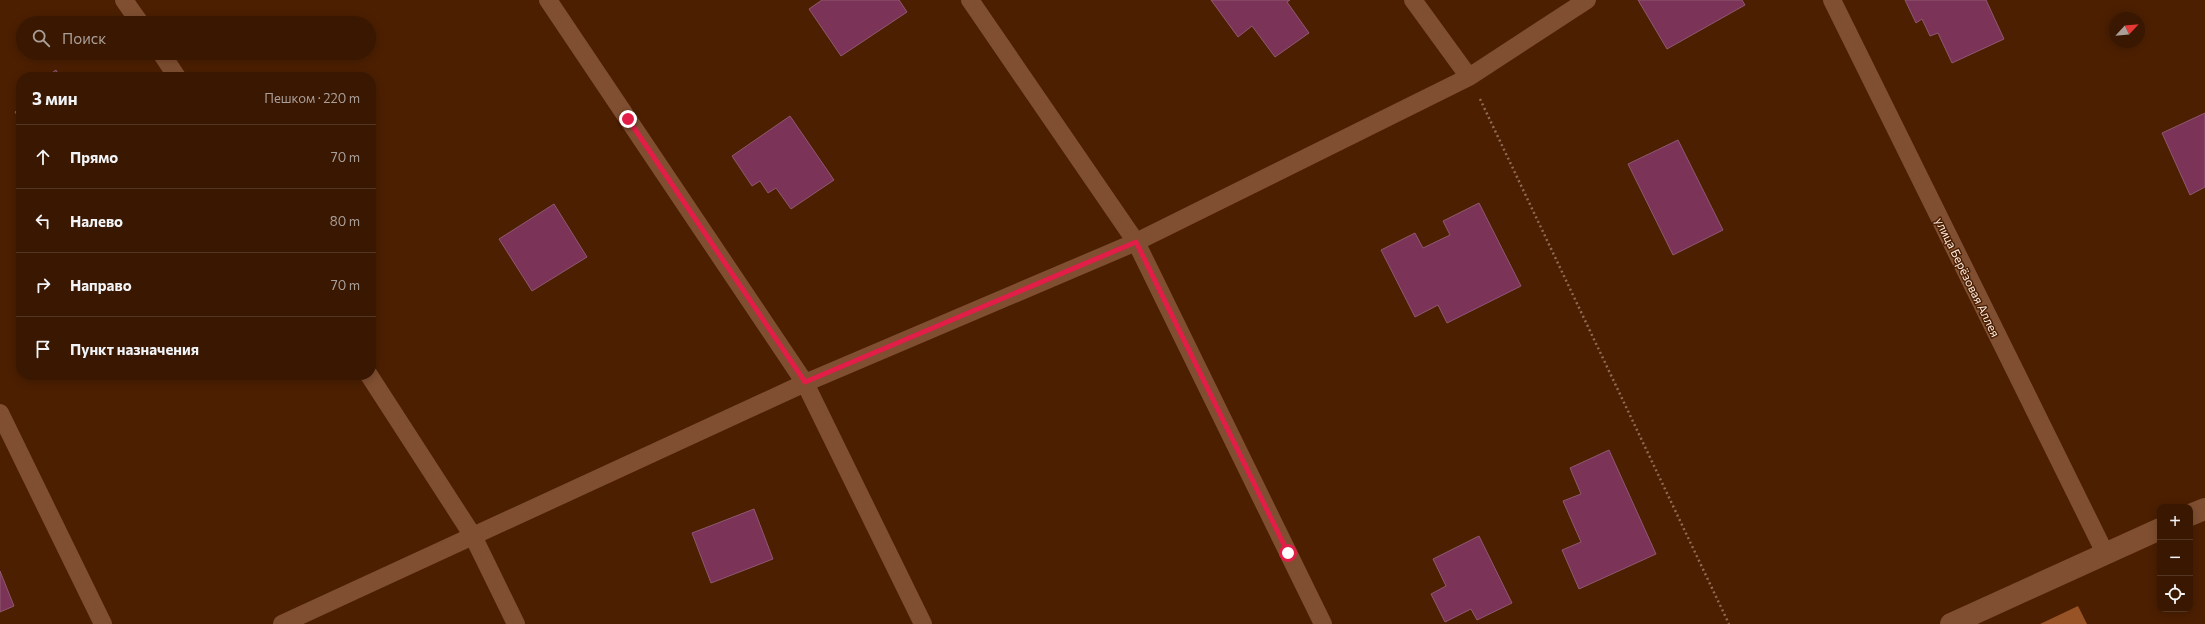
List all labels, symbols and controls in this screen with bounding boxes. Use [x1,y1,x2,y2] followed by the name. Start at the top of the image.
[2109,12,2145,48] north arrow
[16,16,376,60] search box
[30,27,52,49] icon: search
[62,29,106,47] text: Поиск
[32,88,78,109] text: 3 мин
[264,90,360,106] text: Пешком · 220 m
[619,110,637,128] route end
[32,146,54,168] icon: ahead
[70,148,118,166] text: Прямо
[331,149,360,165] text: 70 m
[32,210,54,232] icon: left
[70,212,123,230] text: Налево
[330,213,360,229] text: 80 m
[1933,215,2003,339] street label: улица Берёзовая Аллея
[32,274,54,296] icon: right
[70,276,132,294] text: Направо
[331,277,360,293] text: 70 m
[32,338,54,360] icon: arrive
[70,340,199,358] text: Пункт назначения
[2157,504,2193,612] map controls
[2157,504,2193,540] button: +
[2157,540,2193,576] button: −
[1279,544,1297,562] route start
[2157,576,2193,612] button: locate

